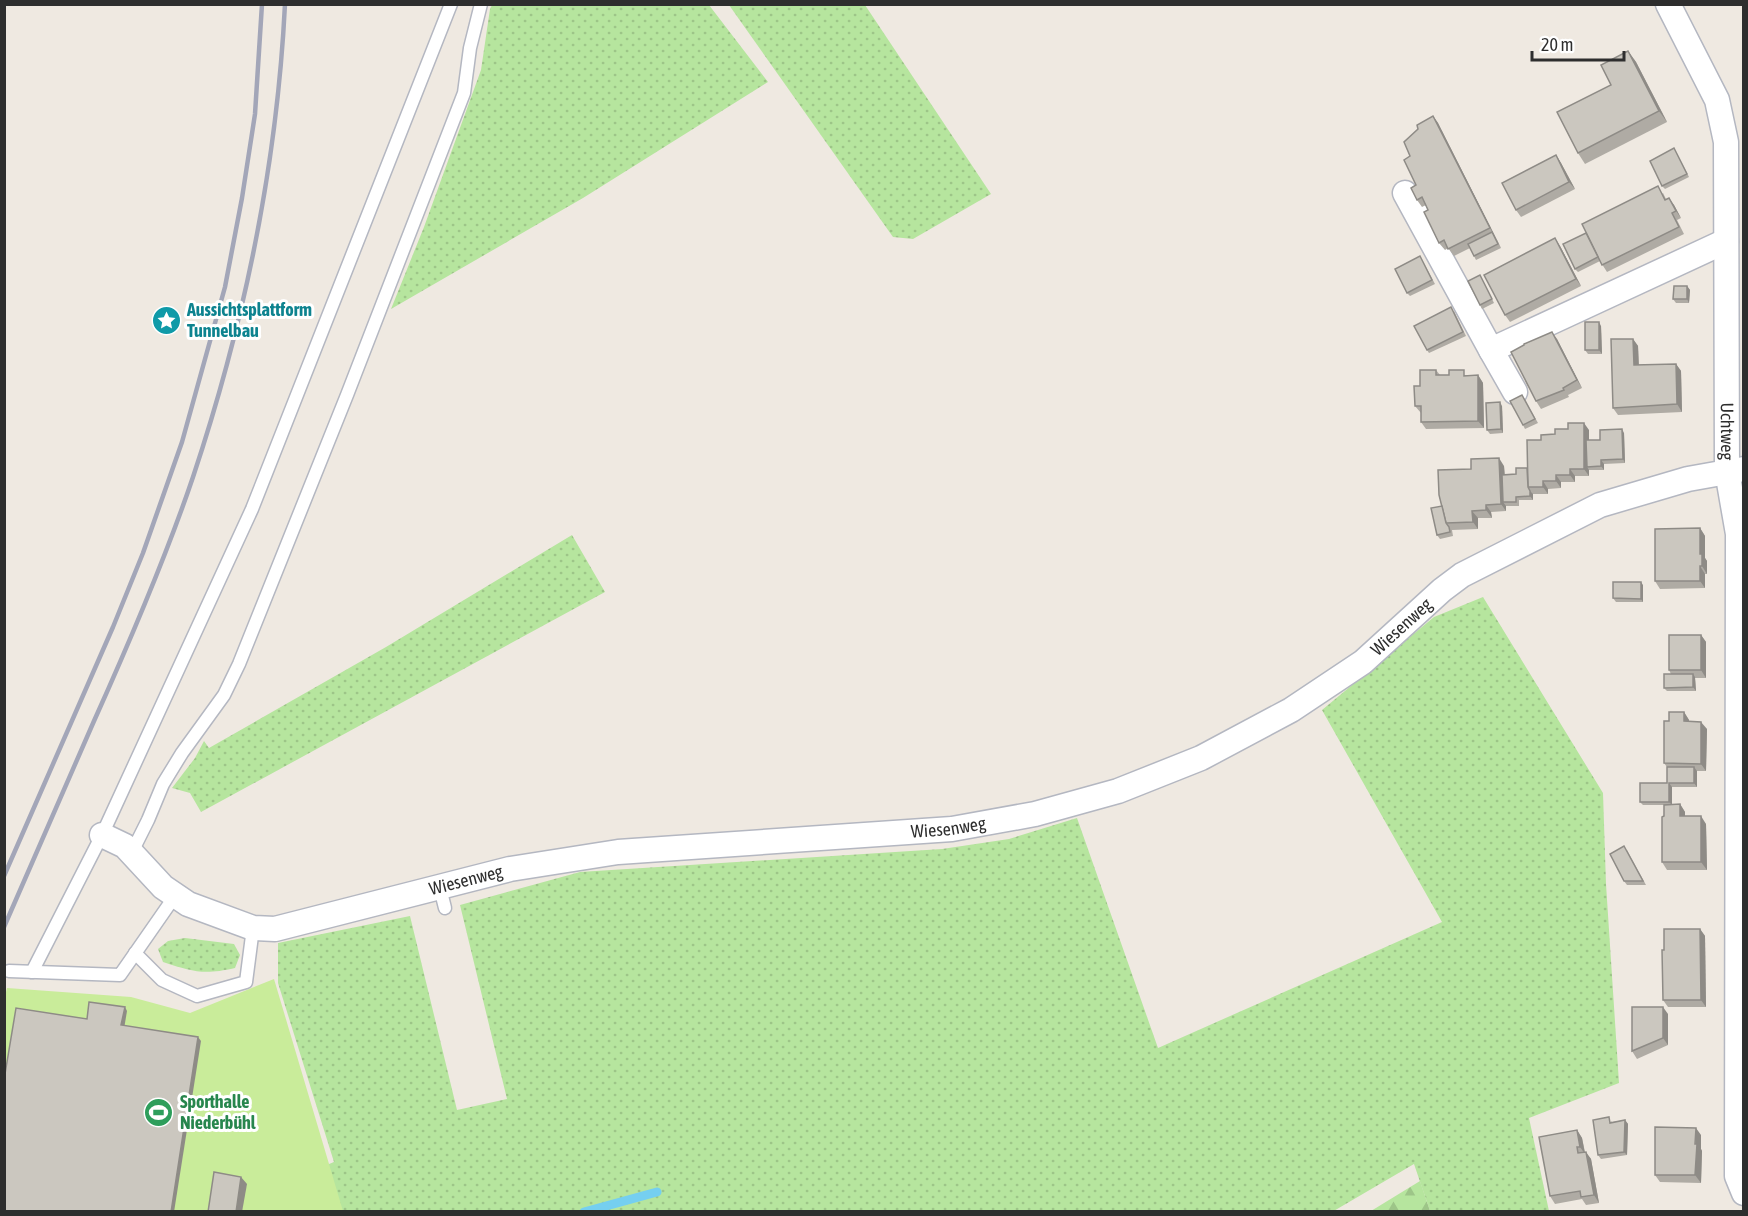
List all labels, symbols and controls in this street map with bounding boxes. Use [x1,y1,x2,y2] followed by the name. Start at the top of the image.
[1532,24,1624,62] scale bar
[1541,34,1573,55] text: 20 m
[186,299,312,341] place label: Aussichtsplattform Tunnelbau
[150,304,182,336] place icon: Aussichtsplattform Tunnelbau
[1717,402,1738,460] street label: Uchtweg
[1366,593,1436,660] street label: Wiesenweg
[910,812,987,842] street label: Wiesenweg
[427,860,505,899] street label: Wiesenweg
[180,1091,256,1133] place label: Sporthalle Niederbühl
[143,1096,175,1128] sports icon: Sporthalle Niederbühl

